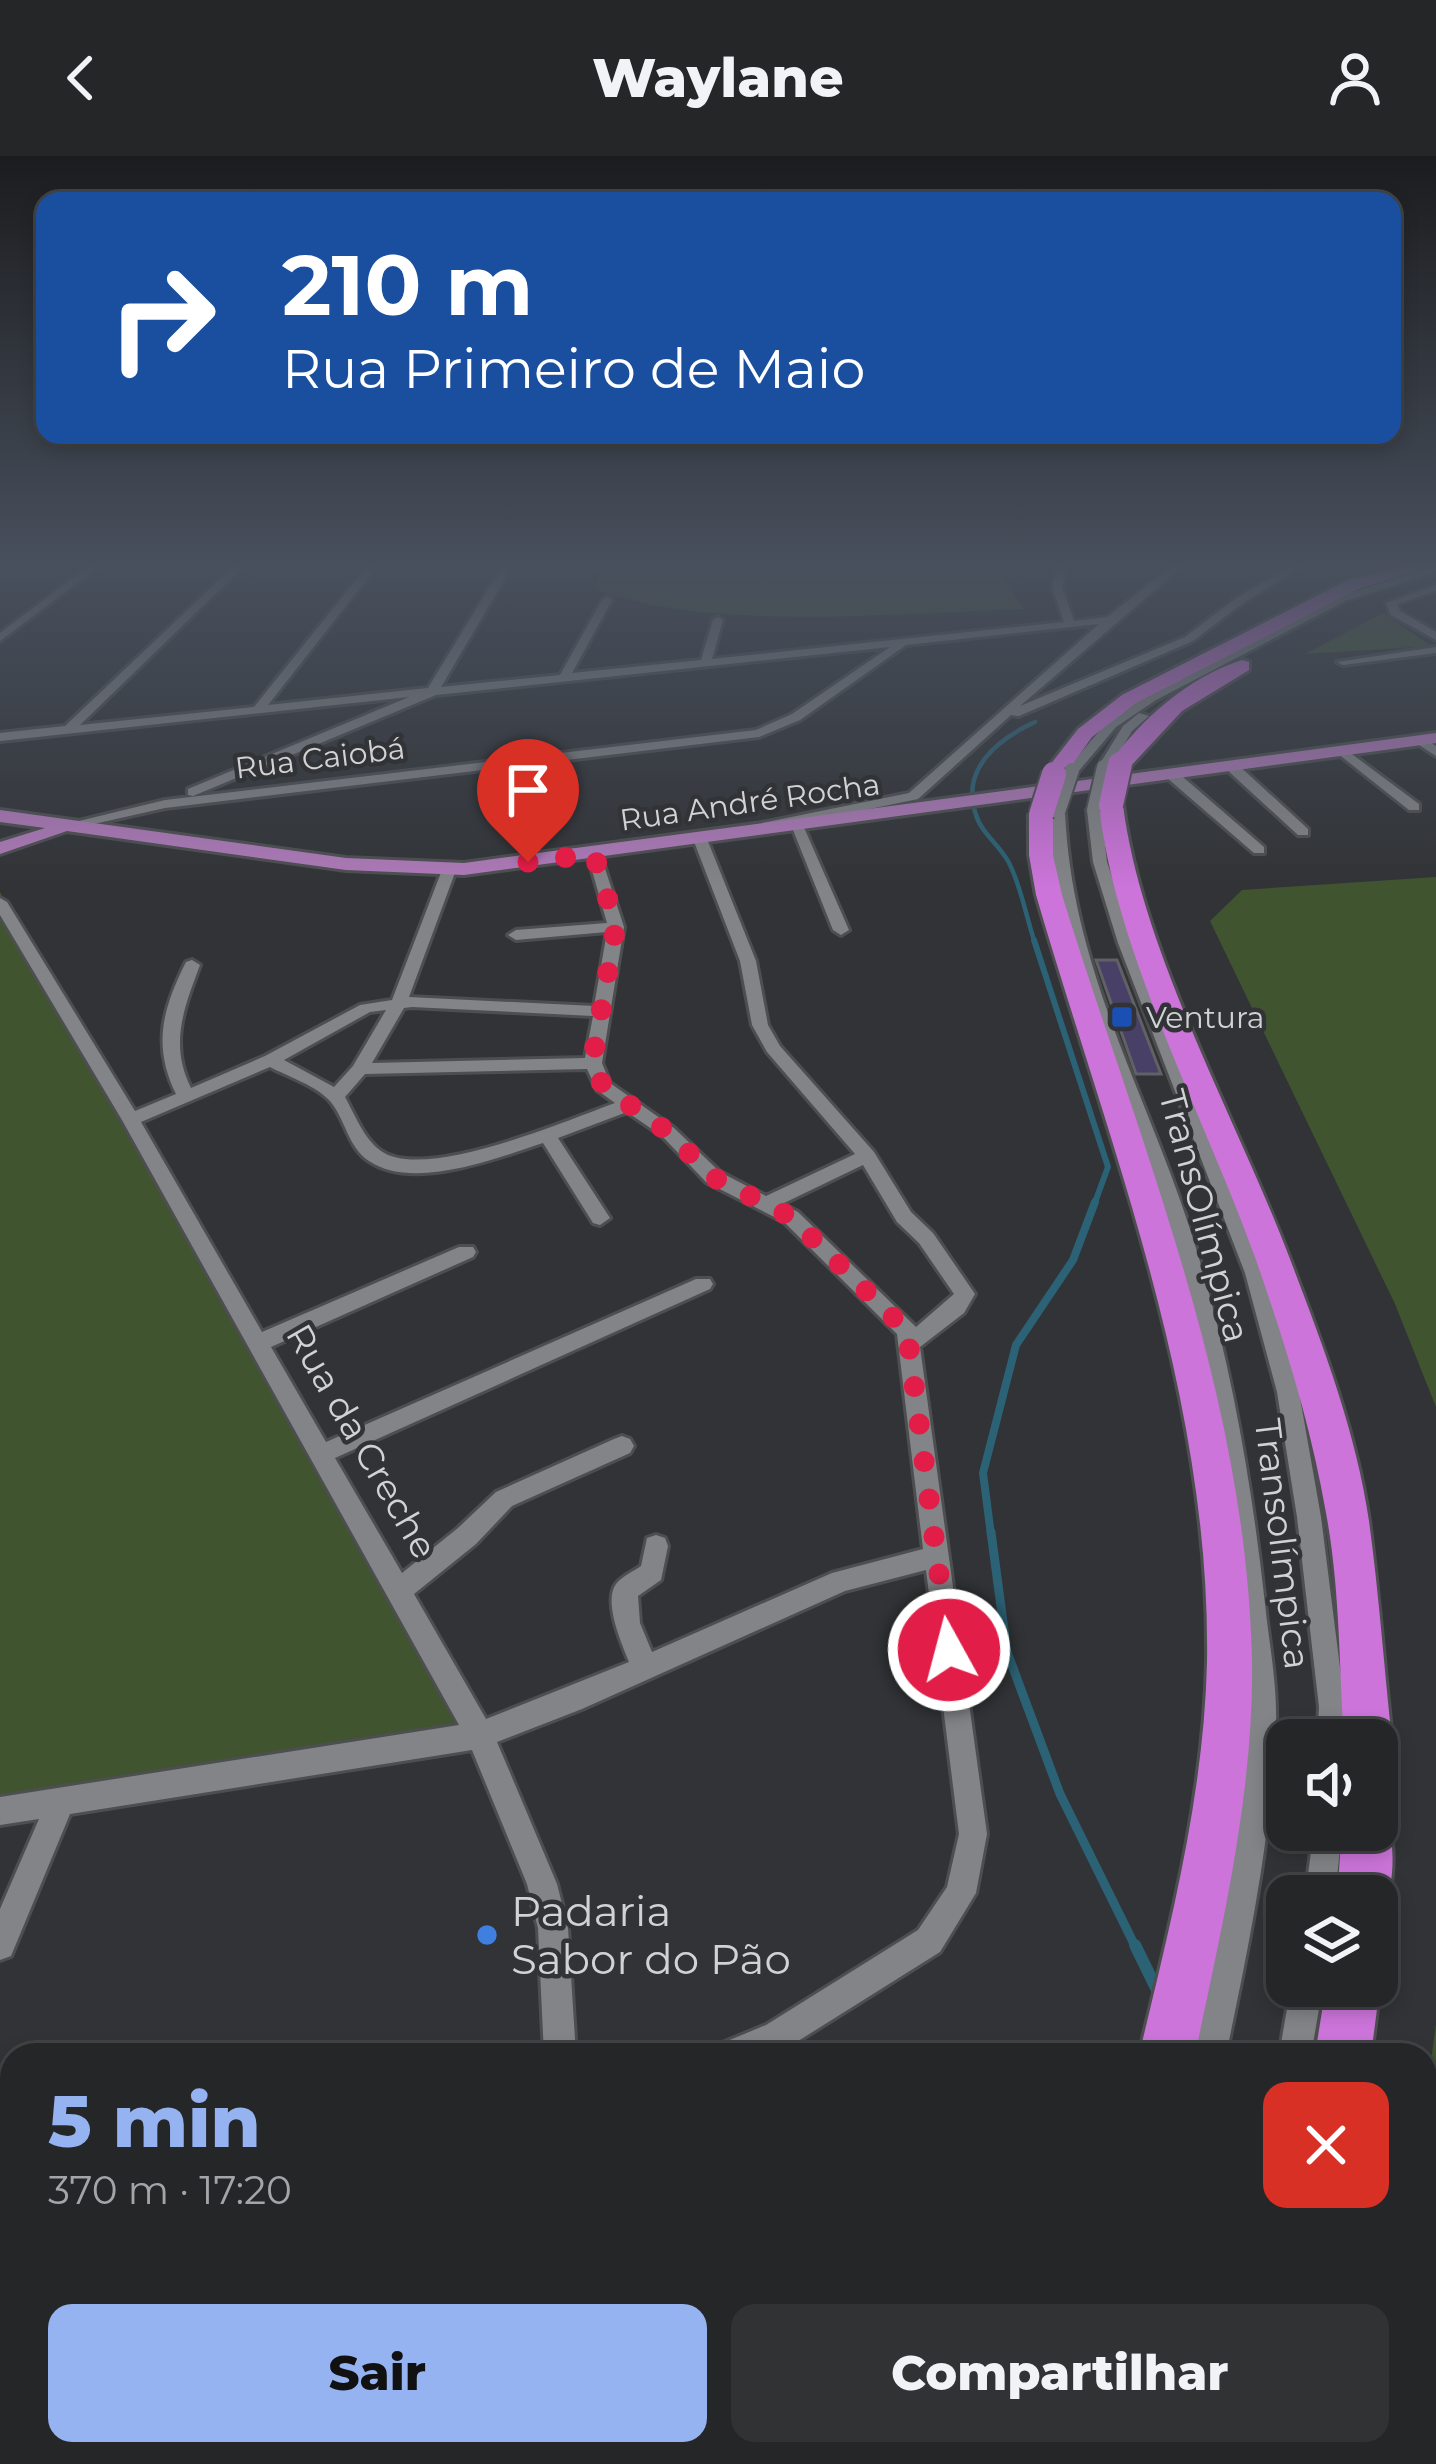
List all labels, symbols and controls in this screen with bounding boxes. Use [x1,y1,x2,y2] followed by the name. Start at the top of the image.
[48,45,114,111] icon: back
[592,45,844,111] text: Waylane
[1322,45,1388,111] icon: person
[282,234,533,336] text: 210 m
[84,240,240,396] icon: right
[282,336,865,402] text: Rua Primeiro de Maio
[233,729,407,787] street label: Rua Caiobá
[477,739,579,862] pin
[495,757,561,823] icon: arrive
[618,765,882,839] street label: Rua André Rocha
[1146,999,1265,1036] place label: Ventura
[1109,1004,1135,1030] marker: Ventura
[1150,1085,1260,1347] street label: TransOlímpica
[277,1316,447,1566] street label: Rua da Creche
[1246,1416,1320,1672] street label: Transolímpica
[886,1587,1012,1713] position arrow
[1266,1719,1398,2007] map controls
[1266,1719,1398,1851] button: sound
[1266,1875,1398,2007] button: layers
[511,1885,791,1985] place label: Padaria Sabor do Pão
[474,1922,500,1948] marker: Padaria Sabor do Pão
[48,2077,261,2165] text: 5 min
[1263,2082,1389,2208] button: close
[48,2166,292,2214] text: 370 m · 17:20
[48,2304,707,2442] button: Sair
[731,2304,1389,2442] button: Compartilhar

